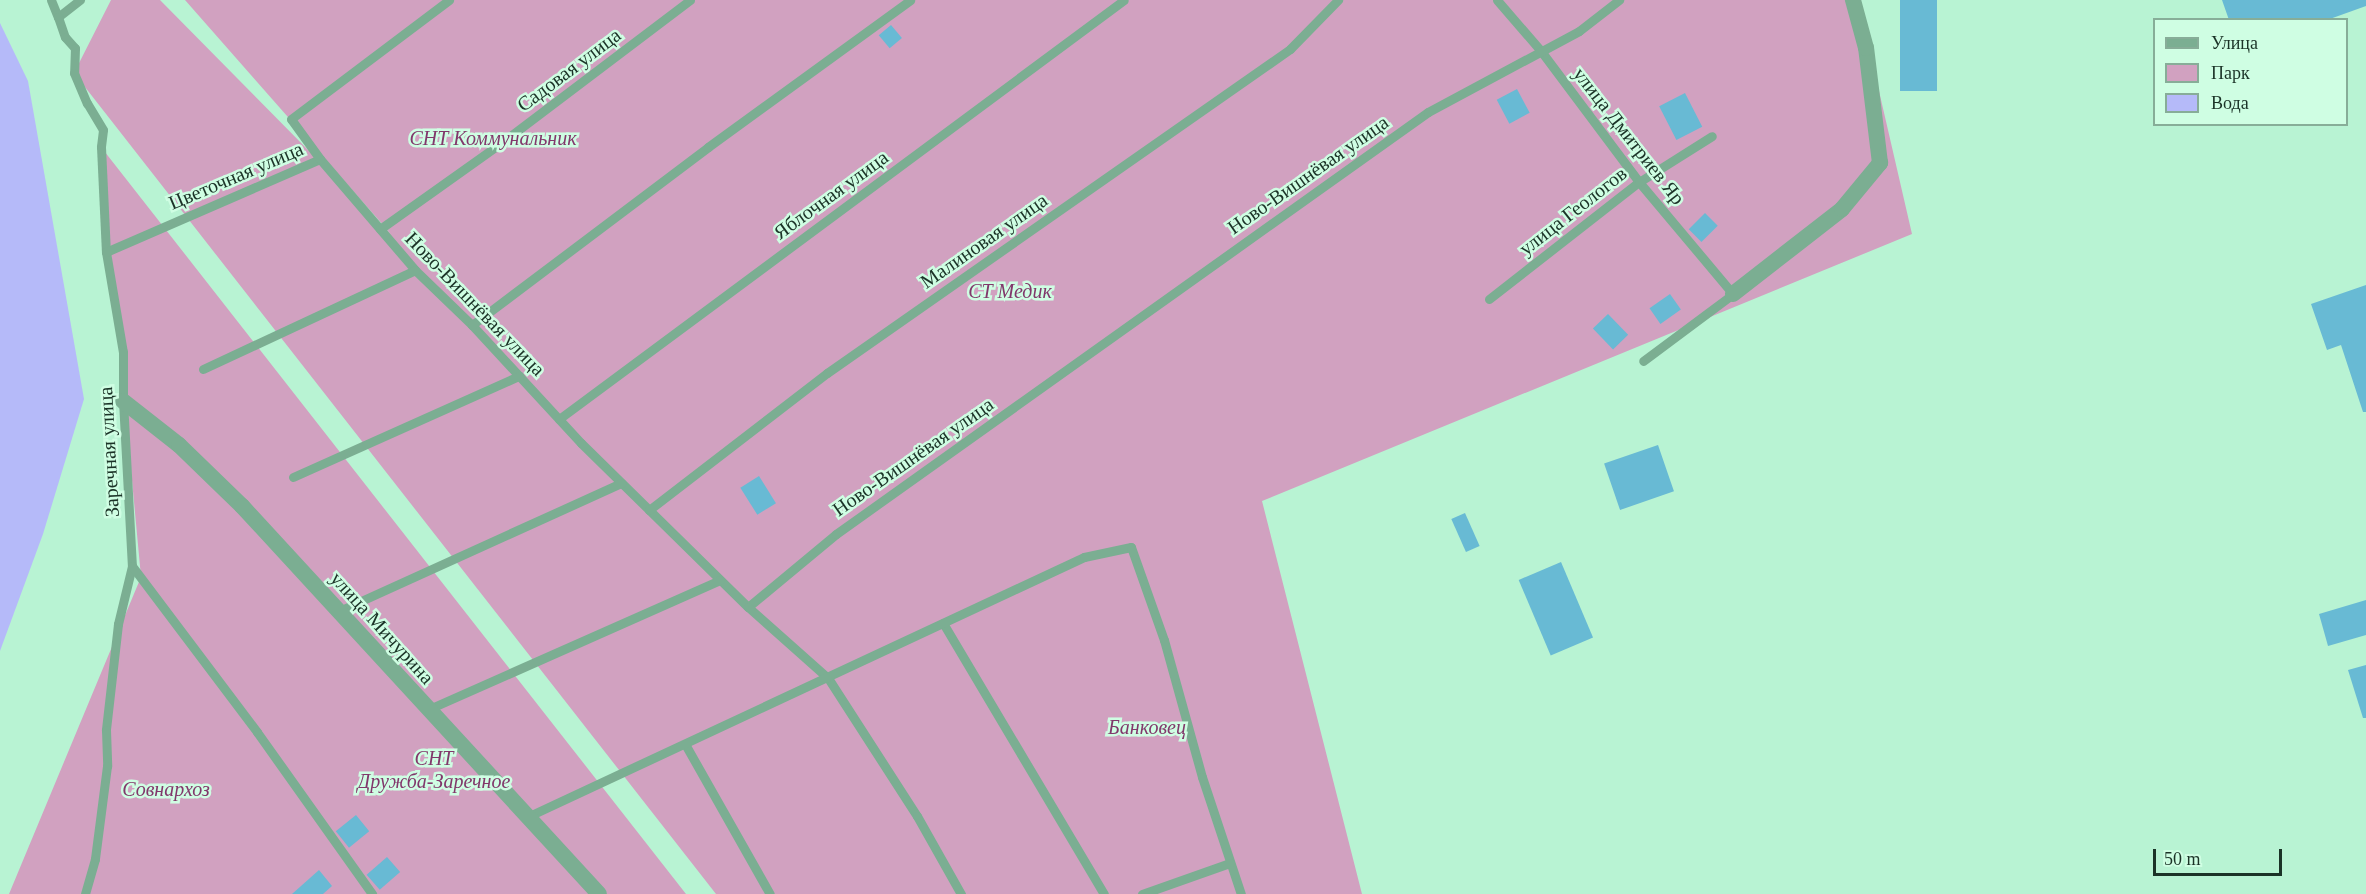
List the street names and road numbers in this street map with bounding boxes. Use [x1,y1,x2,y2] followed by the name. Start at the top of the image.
[512,23,626,117] street label: Садовая улица
[1568,63,1690,209] street label: улица Дмитриев Яр
[1223,110,1393,240] street label: Ново-Вишнёвая улица
[165,137,307,215] street label: Цветочная улица
[769,145,893,245] street label: Яблочная улица
[1514,161,1632,261] street label: улица Геологов
[916,188,1052,294] street label: Малиновая улица
[400,227,550,381] street label: Ново-Вишнёвая улица
[94,386,124,518] street label: Заречная улица
[828,392,998,522] street label: Ново-Вишнёвая улица
[325,567,439,689] street label: улица Мичурина

